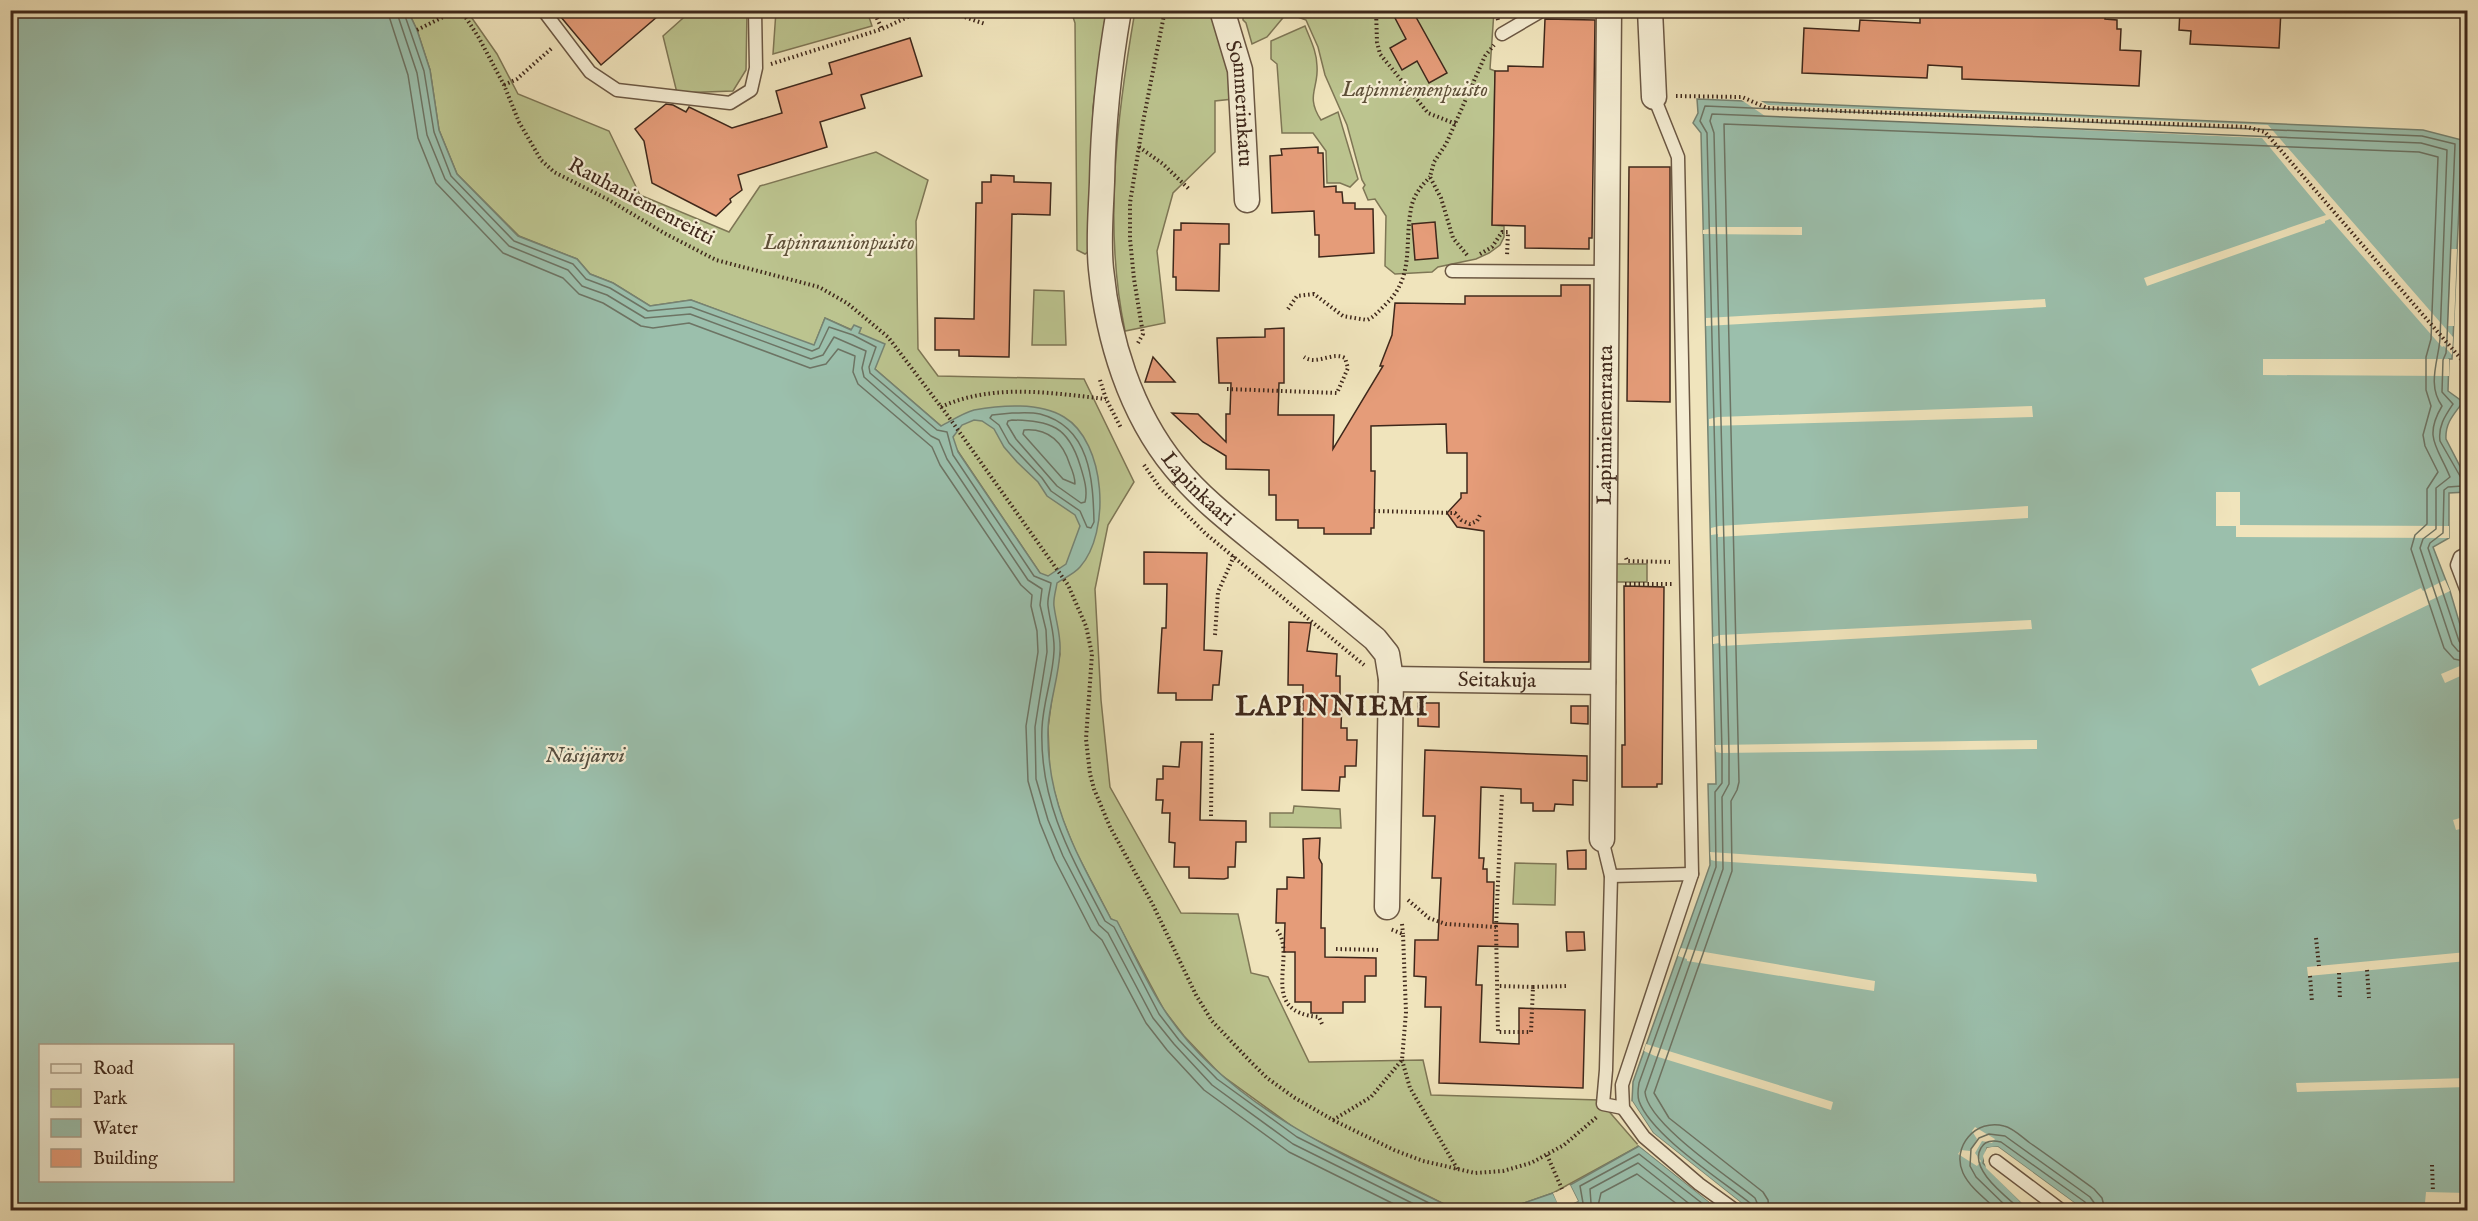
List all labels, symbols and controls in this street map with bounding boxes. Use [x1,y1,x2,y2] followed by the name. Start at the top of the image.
[1218,37,1259,168] street label: Sommerinkatu
[1341,77,1488,104] park label: Lapinniemenpuisto
[563,152,719,252] street label: Rauhaniemenreitti
[762,230,915,257] park label: Lapinraunionpuisto
[1591,344,1620,505] street label: Lapinniemenranta
[1155,446,1240,532] street label: Lapinkaari
[1458,666,1537,695] street label: Seitakuja
[1235,691,1429,725] district label: LAPINNIEMI
[545,742,627,770] water label: Näsijärvi
[39,1044,234,1182] legend
[93,1058,134,1081] text: Road
[93,1088,128,1111] text: Park
[93,1118,138,1141] text: Water
[93,1148,158,1171] text: Building

